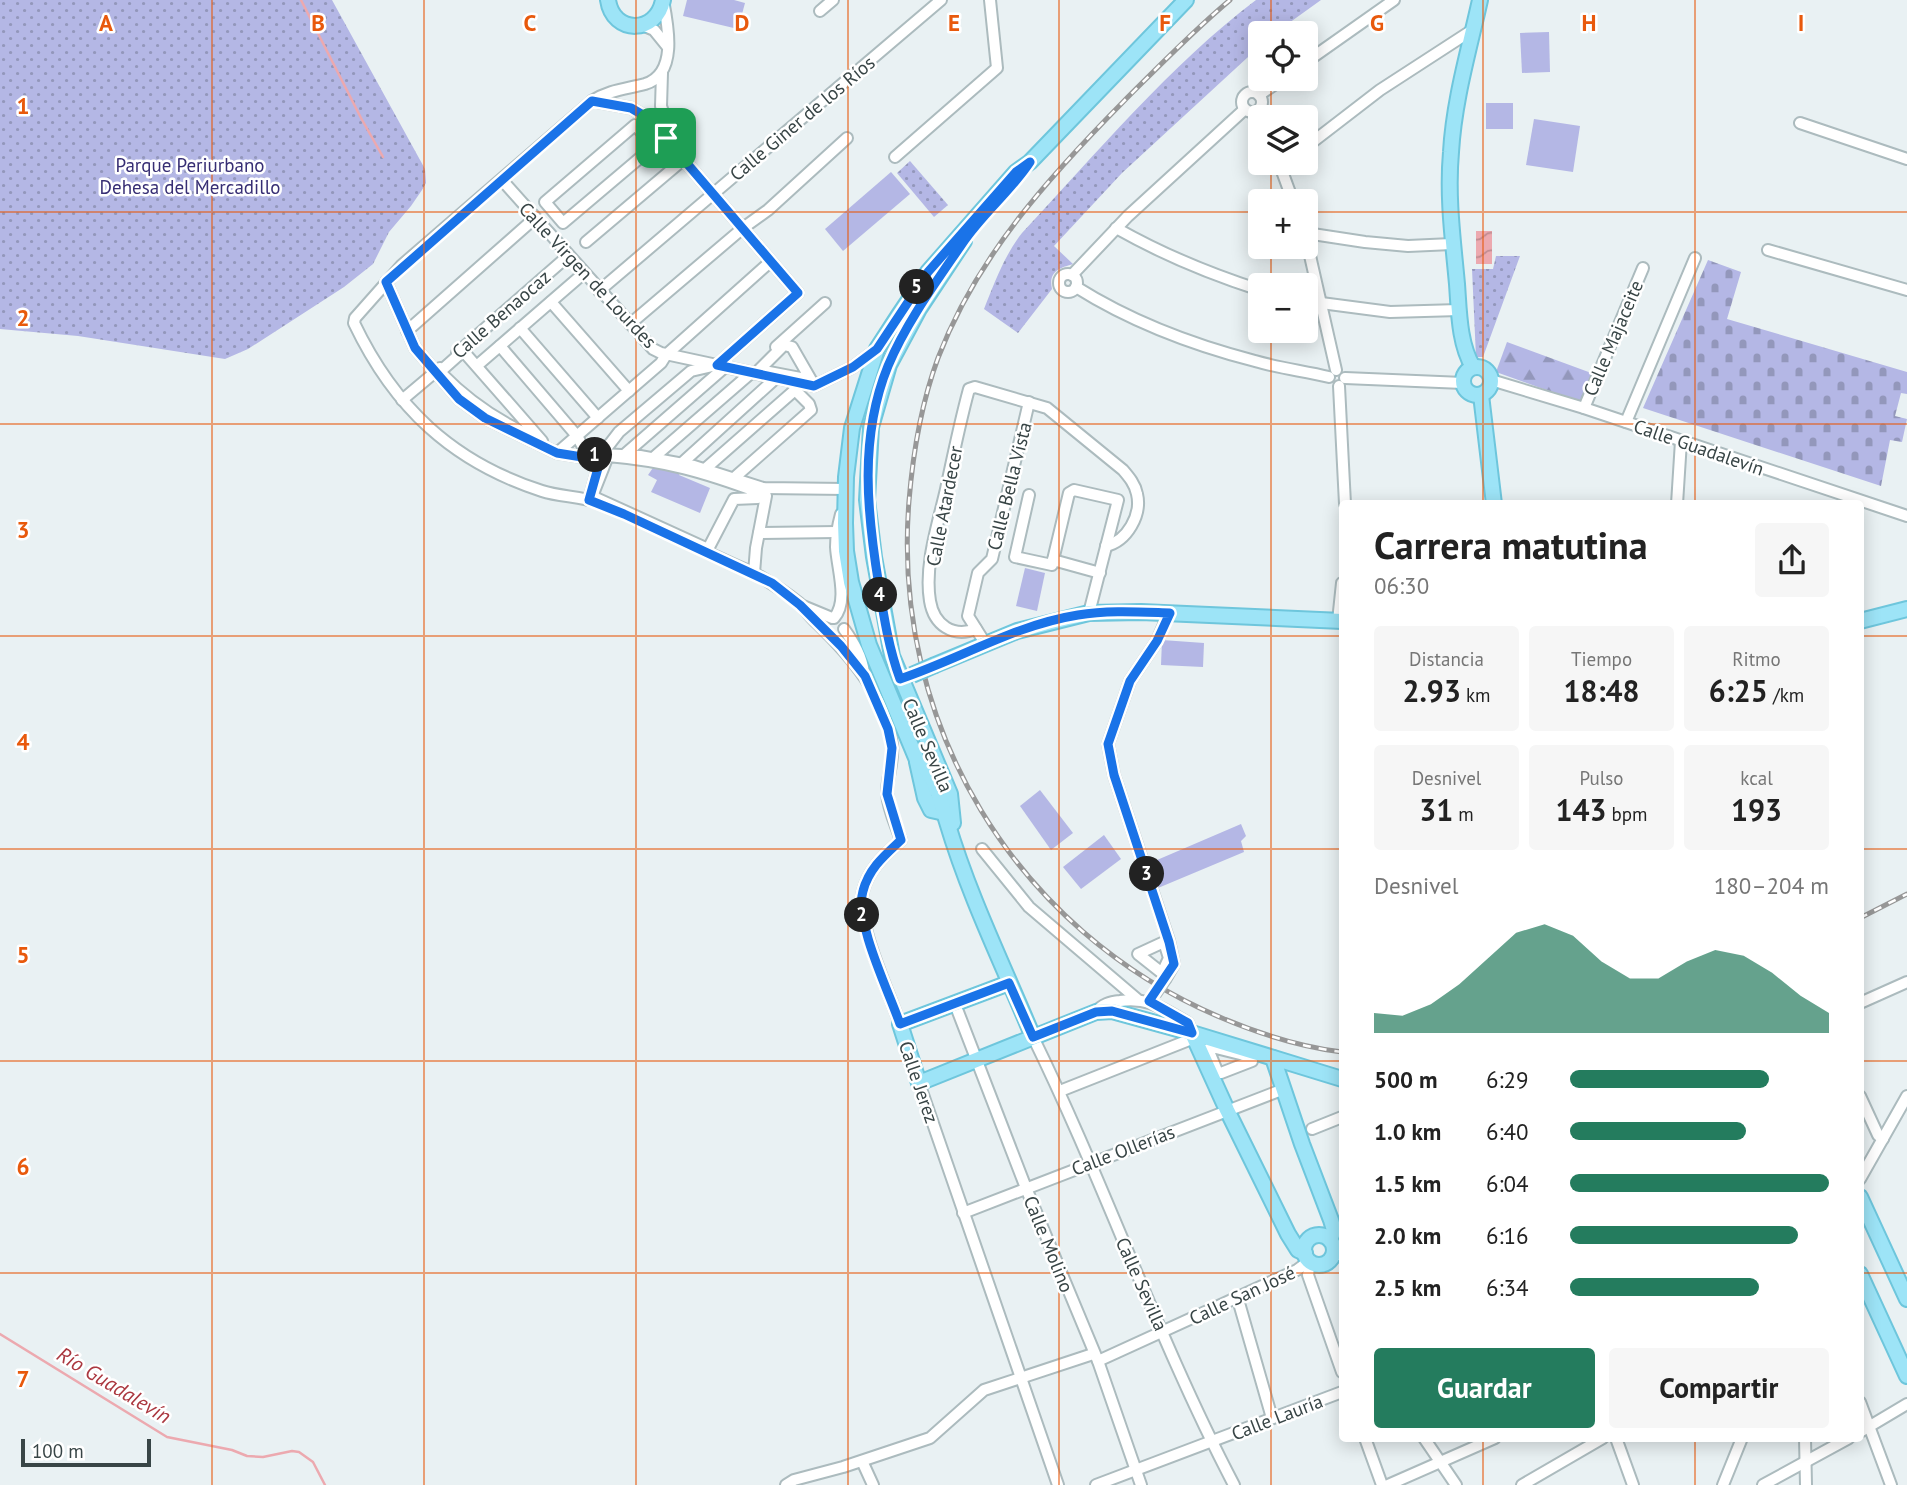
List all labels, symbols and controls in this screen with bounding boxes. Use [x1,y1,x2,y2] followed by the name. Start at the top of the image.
[99,8,113,37] text: A
[311,8,325,37] text: B
[524,8,537,37] text: C
[735,8,749,37] text: D
[948,8,960,37] text: E
[1159,8,1171,37] text: F
[1370,8,1384,37] text: G
[1582,8,1596,37] text: H
[1798,8,1804,37] text: I
[1248,21,1318,343] map controls
[1248,21,1318,91] button: locate
[724,50,880,186] street label: Calle Giner de los Ríos
[16,91,30,120] text: 1
[1248,105,1318,175] button: layers
[636,108,696,168] pin
[647,119,685,157] icon: arrive
[100,153,280,199] park label: Parque Periurbano Dehesa del Mercadillo
[1248,189,1318,259] button: +
[514,197,662,353] street label: Calle Virgen de Lourdes
[447,265,555,363] street label: Calle Benaocaz
[900,270,934,304] pin: 5
[1248,273,1318,343] button: −
[911,274,922,298] text: 5
[1578,276,1648,400] street label: Calle Majaceite
[16,303,30,332] text: 2
[1631,413,1767,481] street label: Calle Guadalevín
[981,419,1037,553] street label: Calle Bella Vista
[578,438,612,472] pin: 1
[589,442,600,466] text: 1
[921,443,968,568] street label: Calle Atardecer
[16,515,30,544] text: 3
[1374,520,1648,569] text: Carrera matutina
[1755,523,1829,597] button: share
[1374,571,1429,600] text: 06:30
[862,578,898,612] pin: 4
[874,582,885,606] text: 4
[1409,647,1484,671] text: Distancia
[1571,647,1632,671] text: Tiempo
[1732,647,1781,671] text: Ritmo
[1402,671,1461,710] text: 2.93
[1563,671,1640,710] text: 18:48
[1709,671,1768,710] text: 6:25
[1461,683,1491,707] text: km
[1768,683,1804,707] text: /km
[897,694,959,796] street label: Calle Sevilla
[16,727,30,756] text: 4
[1412,766,1481,790] text: Desnivel
[1580,766,1623,790] text: Pulso
[1740,766,1773,790] text: kcal
[1419,790,1453,829] text: 31
[1555,790,1606,829] text: 143
[1731,790,1782,829] text: 193
[1453,802,1474,826] text: m
[1606,802,1648,826] text: bpm
[1130,856,1164,892] pin: 3
[1141,861,1152,885] text: 3
[1374,871,1458,900] text: Desnivel
[1714,871,1829,900] text: 180–204 m
[844,898,880,932] pin: 2
[856,902,867,926] text: 2
[16,940,30,969] text: 5
[894,1038,944,1126] street label: Calle Jerez
[1374,1065,1437,1094] text: 500 m
[1486,1065,1529,1094] text: 6:29
[1374,1117,1441,1146] text: 1.0 km
[1486,1117,1529,1146] text: 6:40
[1068,1119,1178,1181] street label: Calle Ollerías
[16,1152,30,1181] text: 6
[1374,1169,1441,1198] text: 1.5 km
[1486,1169,1529,1198] text: 6:04
[1019,1192,1079,1296] street label: Calle Molino
[1374,1221,1441,1250] text: 2.0 km
[1486,1221,1529,1250] text: 6:16
[1111,1233,1173,1335] street label: Calle Sevilla
[1185,1260,1299,1330] street label: Calle San José
[1374,1273,1441,1302] text: 2.5 km
[1486,1273,1529,1302] text: 6:34
[52,1340,176,1430] water label: Río Guadalevín
[1374,1348,1595,1428] button: Guardar
[1609,1348,1829,1428] button: Compartir
[16,1364,30,1393] text: 7
[1228,1389,1326,1445] street label: Calle Lauría
[21,1436,150,1468] scale bar
[32,1439,84,1463] text: 100 m

